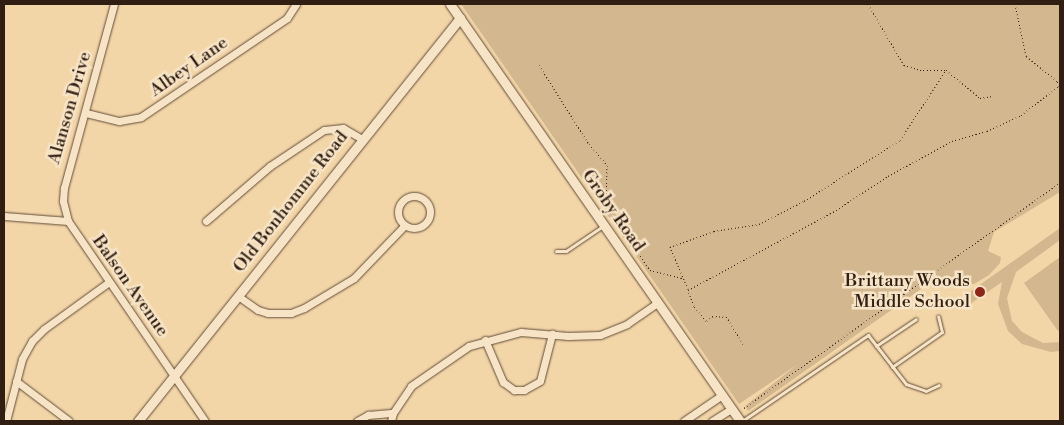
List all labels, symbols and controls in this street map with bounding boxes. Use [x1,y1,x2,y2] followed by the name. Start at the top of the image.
[146,32,232,102] street label: Albey Lane
[44,49,96,167] street label: Alanson Drive
[229,127,353,277] street label: Old Bonhomme Road
[577,166,649,256] street label: Groby Road
[87,231,173,341] street label: Balson Avenue
[845,271,970,314] place label: Brittany Woods Middle School
[974,286,986,298] marker: Brittany Woods Middle School

